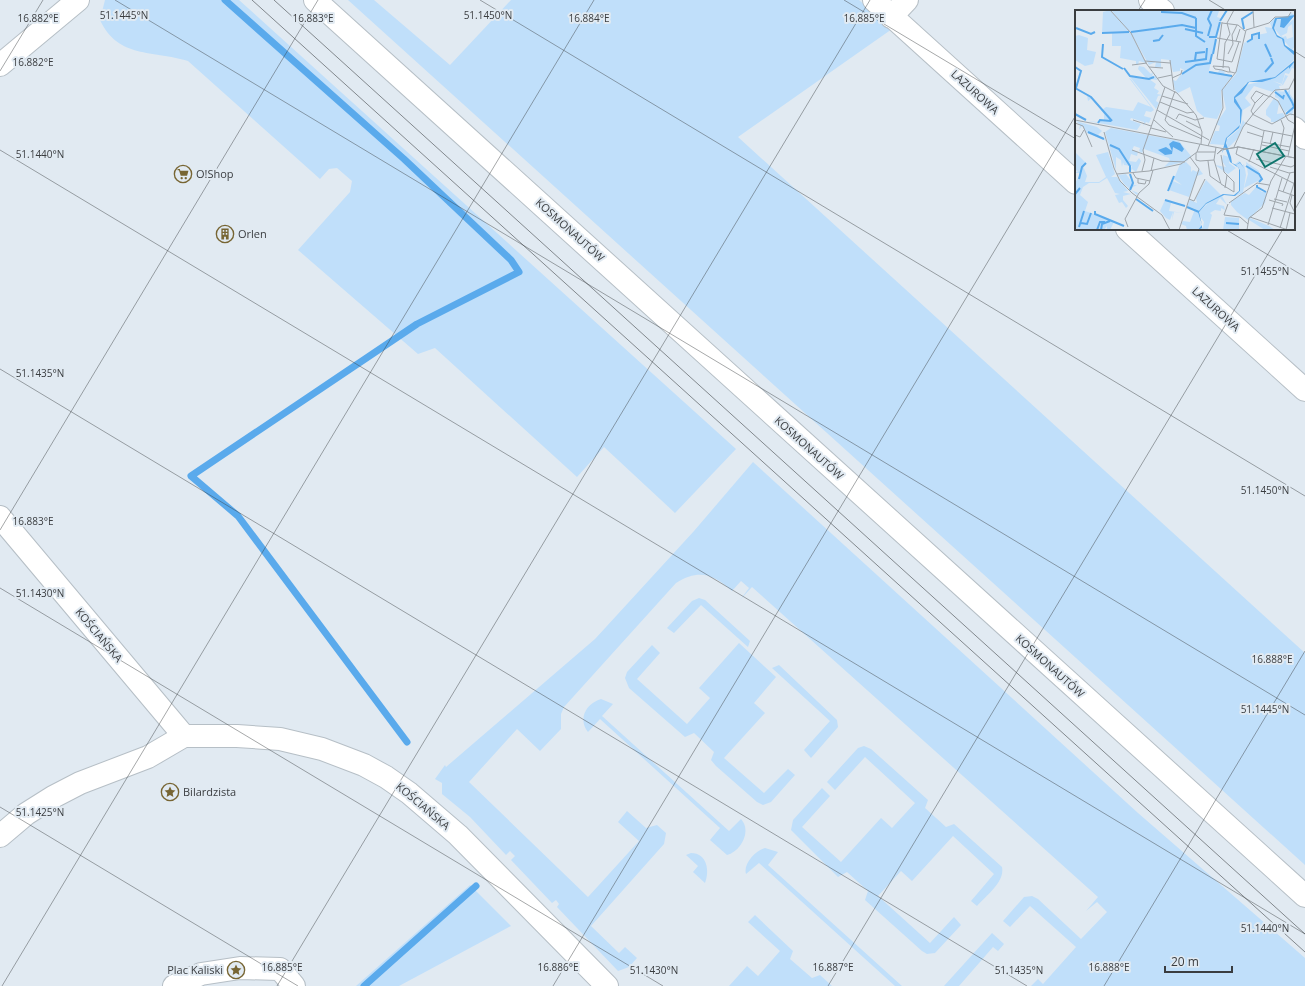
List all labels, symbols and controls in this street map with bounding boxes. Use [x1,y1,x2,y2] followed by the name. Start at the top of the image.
[100,8,148,22] text: 51.1445°N
[464,8,512,22] text: 51.1450°N
[1075,10,1295,230] inset map
[17,11,59,25] text: 16.882°E
[292,11,334,25] text: 16.883°E
[568,11,610,25] text: 16.884°E
[843,11,885,25] text: 16.885°E
[12,55,54,69] text: 16.882°E
[948,66,1002,117] street label: LAZUROWA
[16,147,64,161] text: 51.1440°N
[173,164,193,184] supermarket icon: O!Shop
[196,166,234,181] place label: O!Shop
[533,195,608,265] street label: KOSMONAUTÓW
[215,224,235,244] building icon: Orlen
[238,226,267,241] place label: Orlen
[1241,264,1289,278] text: 51.1455°N
[1189,283,1243,334] street label: LAZUROWA
[16,366,64,380] text: 51.1435°N
[772,413,847,483] street label: KOSMONAUTÓW
[1241,483,1289,497] text: 51.1450°N
[12,514,54,528] text: 16.883°E
[16,586,64,600] text: 51.1430°N
[72,604,126,665] street label: KOŚCIAŃSKA
[1013,631,1088,701] street label: KOSMONAUTÓW
[1251,652,1293,666] text: 16.888°E
[1241,702,1289,716] text: 51.1445°N
[393,779,454,833] street label: KOŚCIAŃSKA
[160,782,180,802] place icon: Bilardzista
[183,784,236,799] place label: Bilardzista
[16,805,64,819] text: 51.1425°N
[1241,921,1289,935] text: 51.1440°N
[1165,948,1232,974] scale bar
[1171,953,1199,970] text: 20 m
[226,960,246,980] place icon: Plac Kaliski
[261,960,303,974] text: 16.885°E
[537,960,579,974] text: 16.886°E
[812,960,854,974] text: 16.887°E
[1088,960,1130,974] text: 16.888°E
[167,962,223,977] place label: Plac Kaliski
[630,963,678,977] text: 51.1430°N
[995,963,1043,977] text: 51.1435°N

